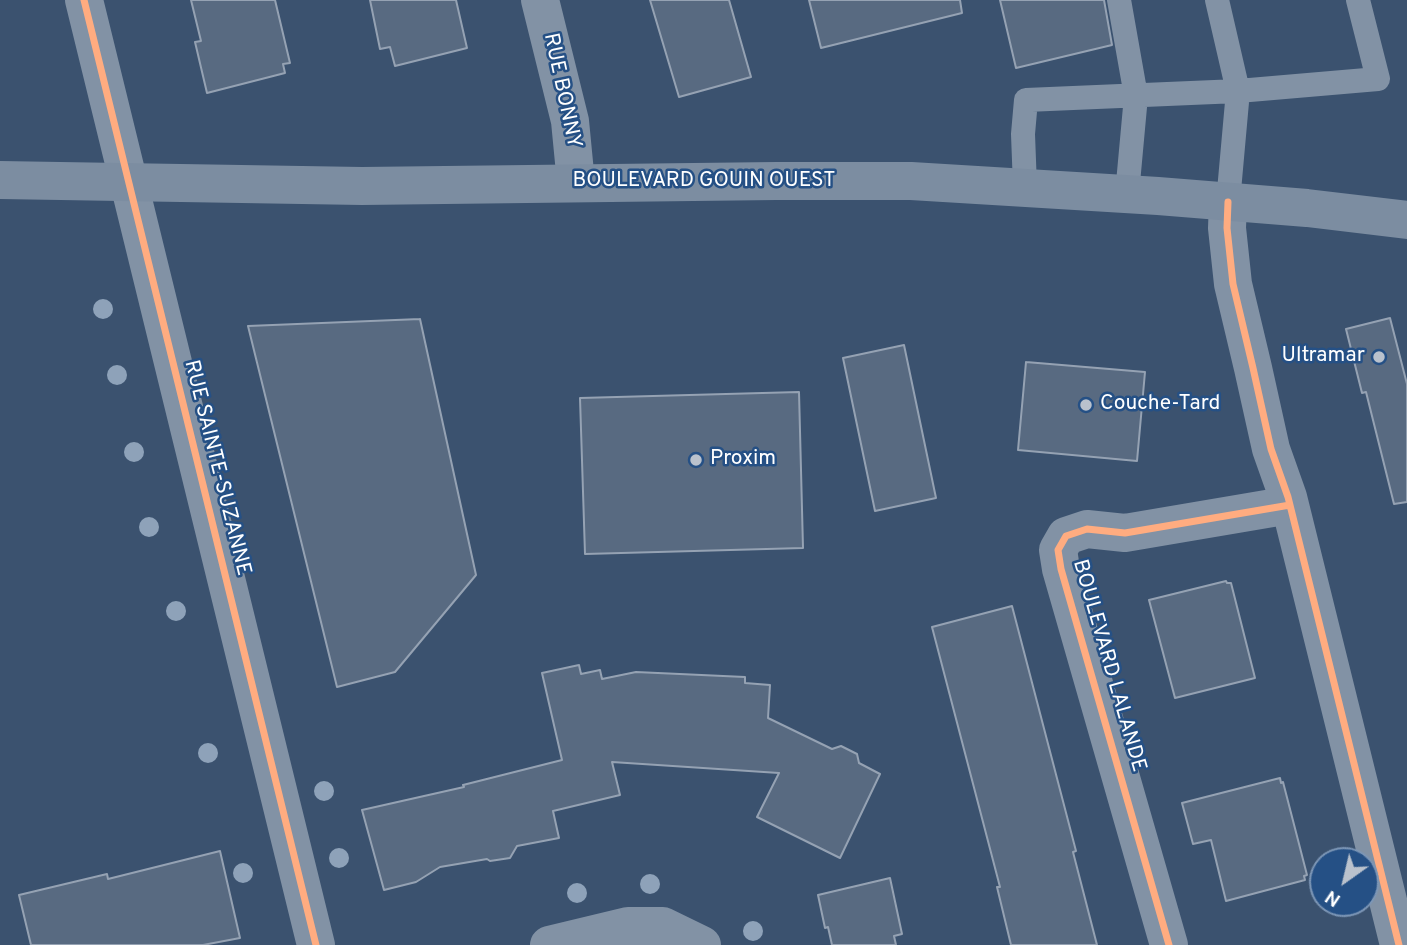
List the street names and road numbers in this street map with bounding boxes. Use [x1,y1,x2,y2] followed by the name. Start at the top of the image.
[536,31,586,151] street label: RUE BONNY
[573,169,835,195] street label: BOULEVARD GOUIN OUEST
[177,358,255,578] street label: RUE SAINTE-SUZANNE
[1066,557,1150,775] street label: BOULEVARD LALANDE

